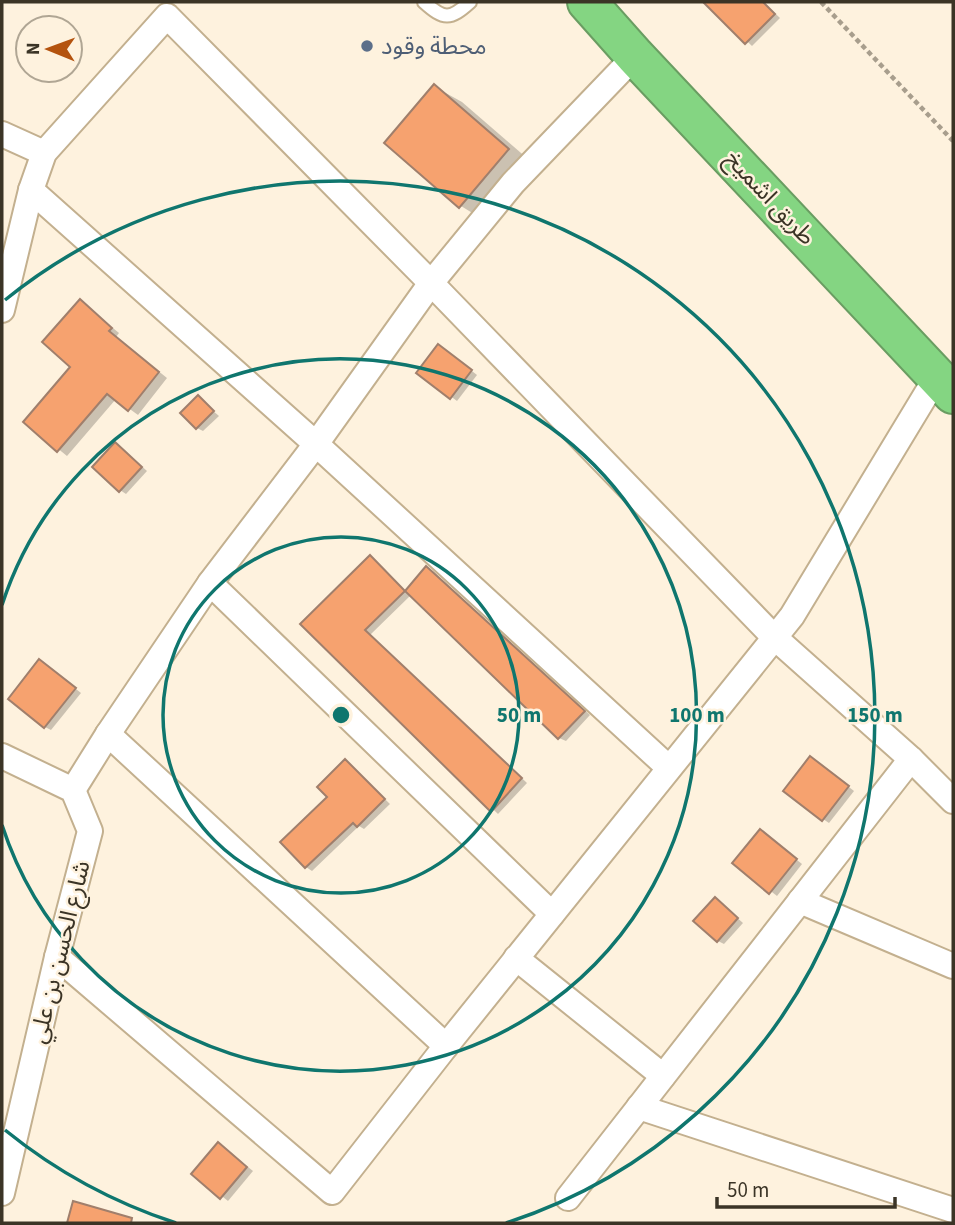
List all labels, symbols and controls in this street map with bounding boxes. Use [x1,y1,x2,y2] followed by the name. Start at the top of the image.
[14,14,84,84] north arrow
[381,29,487,64] place label: محطة وقود
[359,38,375,54] marker: محطة وقود
[20,42,47,55] text: N
[717,142,823,254] street label: طريق اشميخ
[497,700,541,730] text: 50 m
[669,700,725,730] text: 100 m
[847,700,903,730] text: 150 m
[329,703,353,727] centre of rings
[20,857,100,1047] street label: شارع الحسن بن علي
[717,1166,895,1210] scale bar
[727,1175,769,1205] text: 50 m

